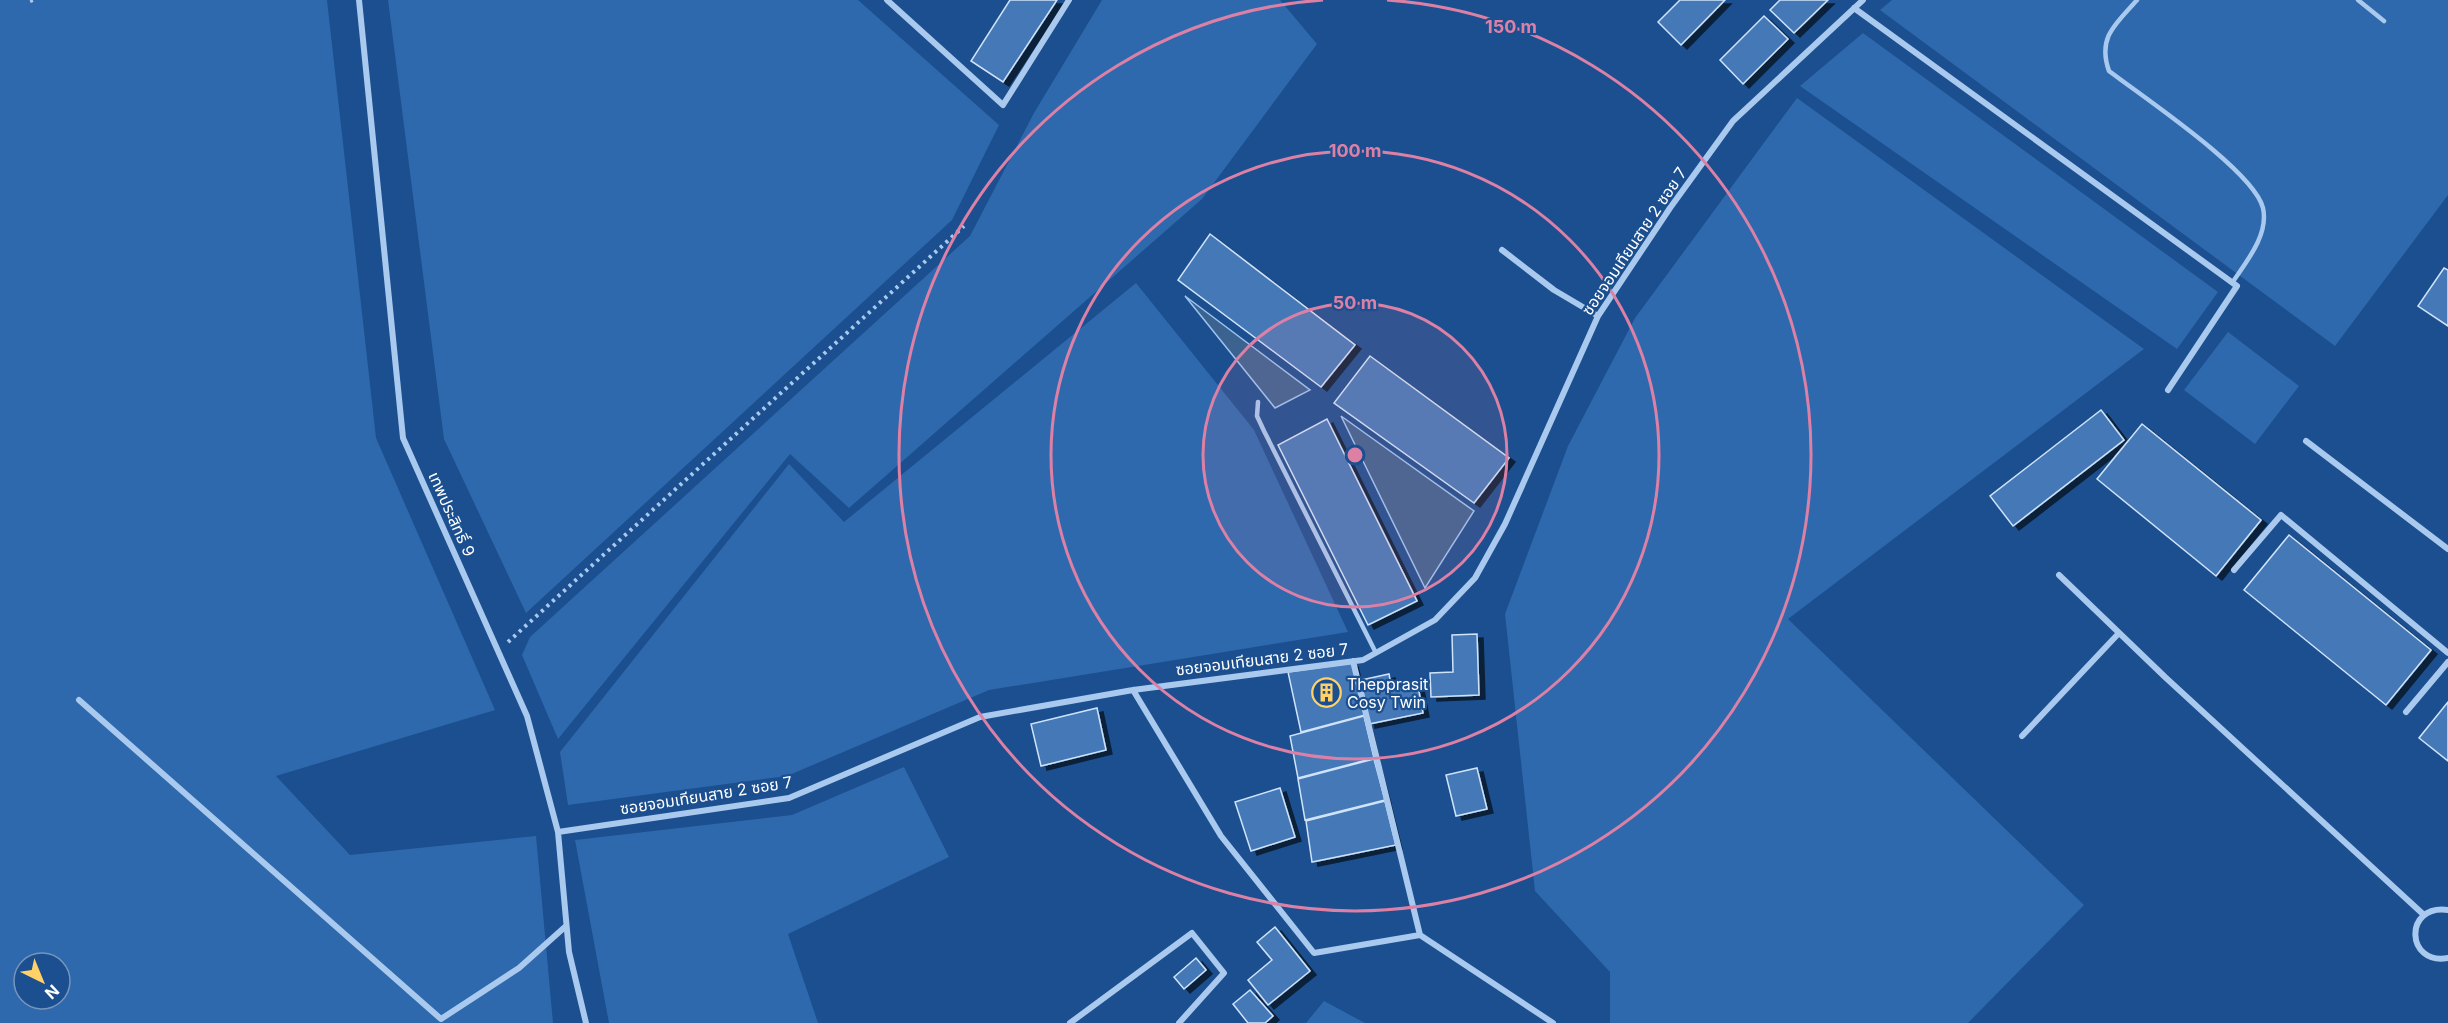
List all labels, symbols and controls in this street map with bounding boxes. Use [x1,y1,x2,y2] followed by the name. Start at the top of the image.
[1485,16,1537,37] text: 150 m
[1329,140,1381,161] text: 100 m
[1577,163,1691,319] street label: ซอยจอมเทียนสาย 2 ซอย 7
[1333,292,1377,313] text: 50 m
[1345,445,1365,465] centre of rings
[424,469,480,559] street label: เทพประสิทธิ์ 9
[1174,638,1350,680] street label: ซอยจอมเทียนสาย 2 ซอย 7
[1347,674,1428,712] place label: Thepprasit Cosy Twin
[1310,677,1342,709] building icon: Thepprasit Cosy Twin
[619,772,793,818] street label: ซอยจอมเทียนสาย 2 ซอย 7
[12,951,72,1011] north arrow
[41,980,64,1003] text: N

